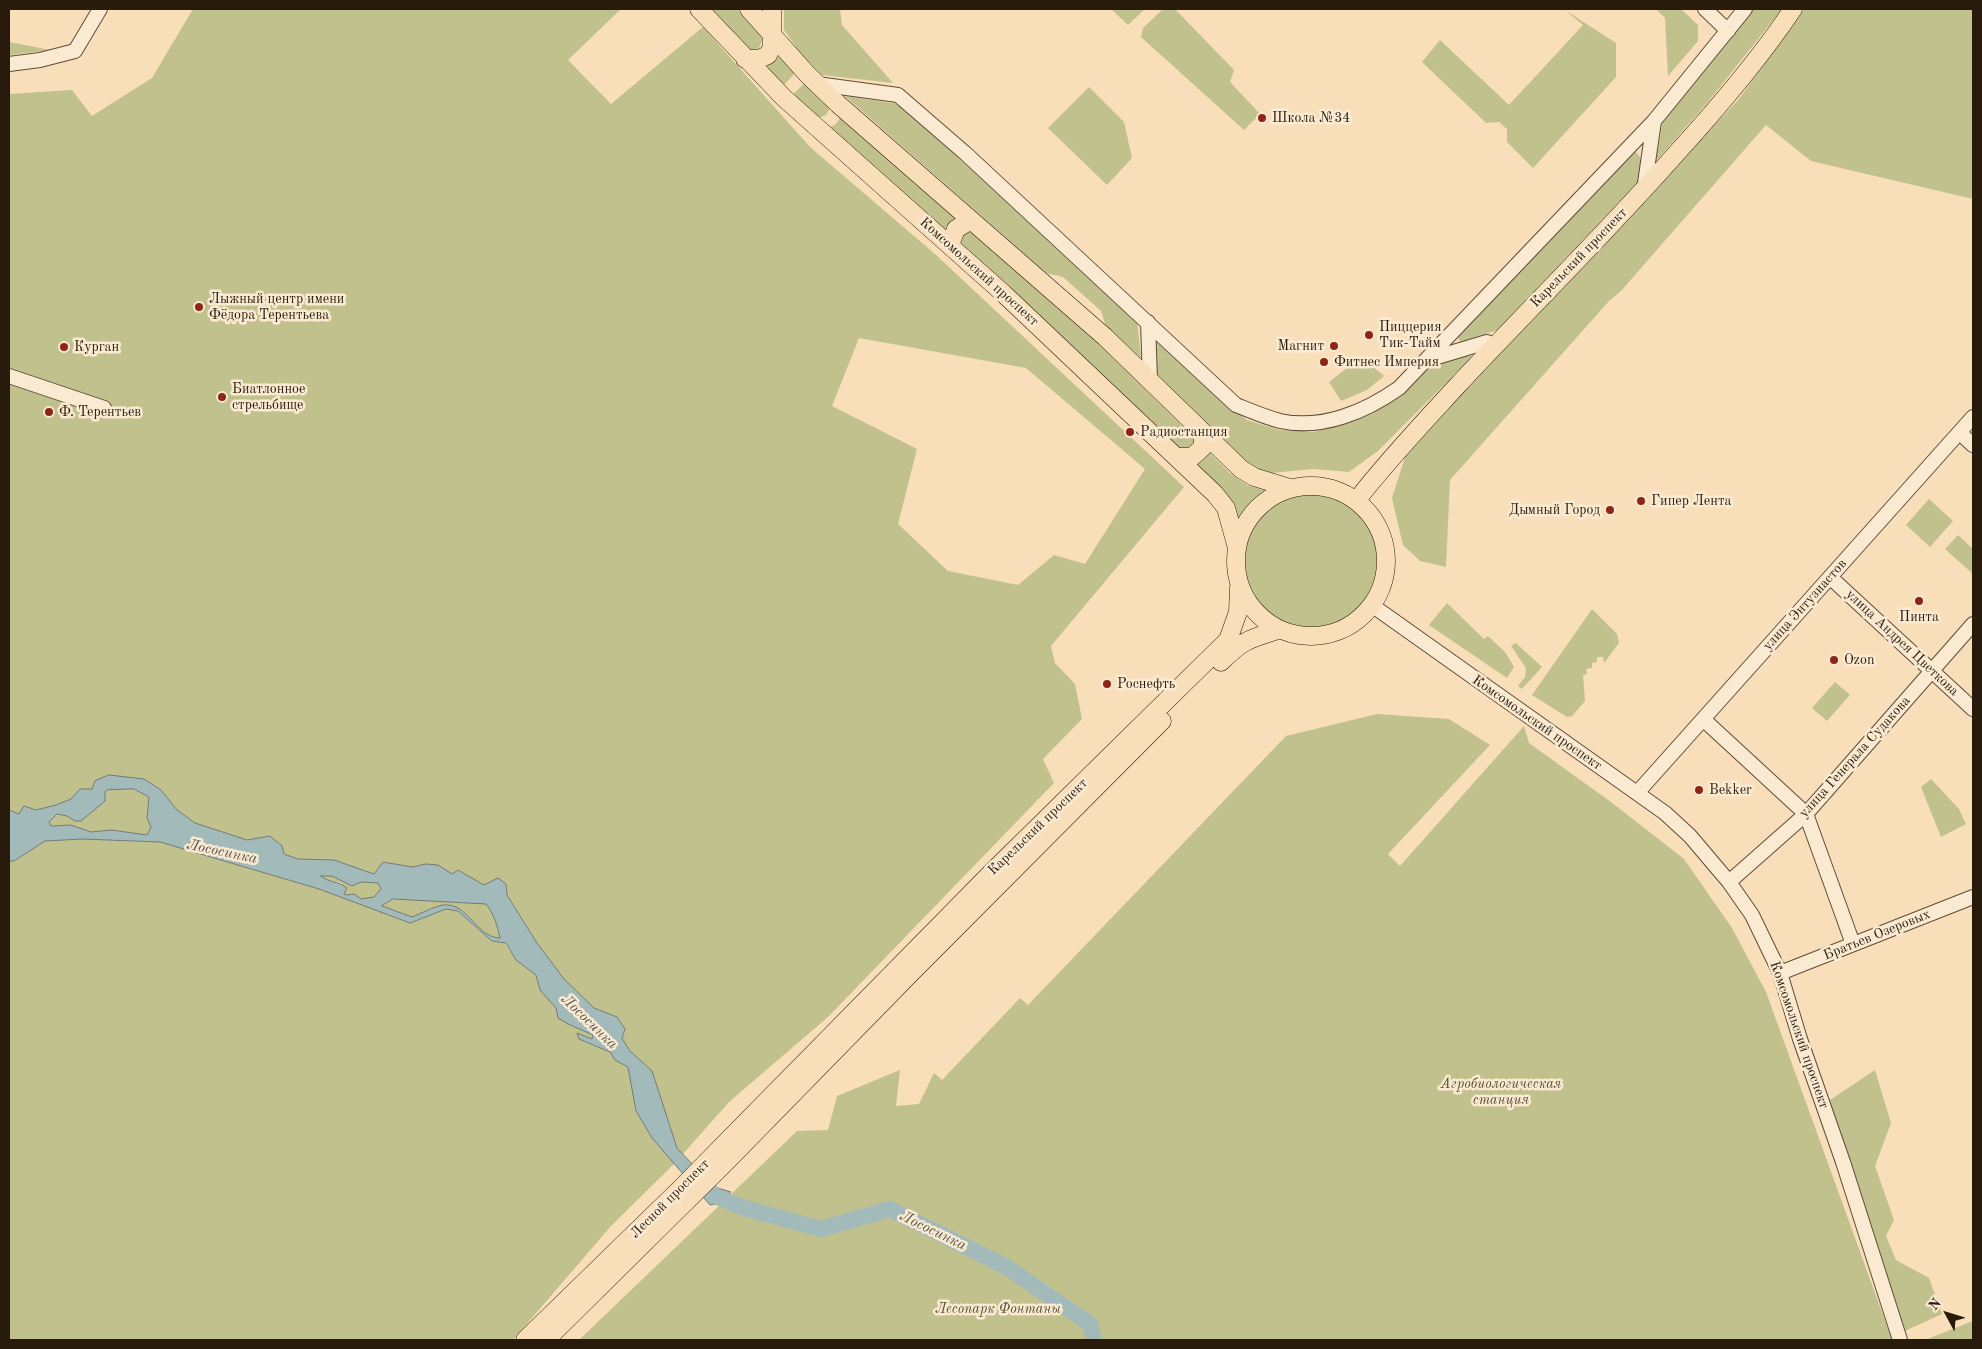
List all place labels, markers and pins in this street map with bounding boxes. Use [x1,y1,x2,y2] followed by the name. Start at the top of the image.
[1272,110,1350,126] place label: Школа №34
[1256,112,1268,124] marker: Школа №34
[209,291,344,324] place label: Лыжный центр имени Фёдора Терентьева
[193,301,205,313] marker: Лыжный центр имени Фёдора Терентьева
[1379,319,1441,352] place label: Пиццерия Тик-Тайм
[1363,329,1375,341] marker: Пиццерия Тик-Тайм
[1277,338,1324,354] place label: Магнит
[74,339,119,355] place label: Курган
[1328,340,1340,352] marker: Магнит
[58,341,70,353] marker: Курган
[1334,354,1439,370] place label: Фитнес Империя
[1318,356,1330,368] marker: Фитнес Империя
[232,381,305,414] place label: Биатлонное стрельбище
[216,391,228,403] marker: Биатлонное стрельбище
[59,404,141,420] place label: Ф. Терентьев
[43,406,55,418] marker: Ф. Терентьев
[1140,424,1228,440] place label: Радиостанция
[1124,426,1136,438] marker: Радиостанция
[1651,493,1731,509] place label: Гипер Лента
[1635,495,1647,507] marker: Гипер Лента
[1509,502,1600,518] place label: Дымный Город
[1604,504,1616,516] marker: Дымный Город
[1913,595,1925,607] marker: Пинта
[1899,609,1939,625] place label: Пинта
[1844,652,1874,668] place label: Ozon
[1828,654,1840,666] marker: Ozon
[1117,676,1175,692] place label: Роснефть
[1101,678,1113,690] marker: Роснефть
[1709,782,1752,798] place label: Bekker
[1693,784,1705,796] marker: Bekker

